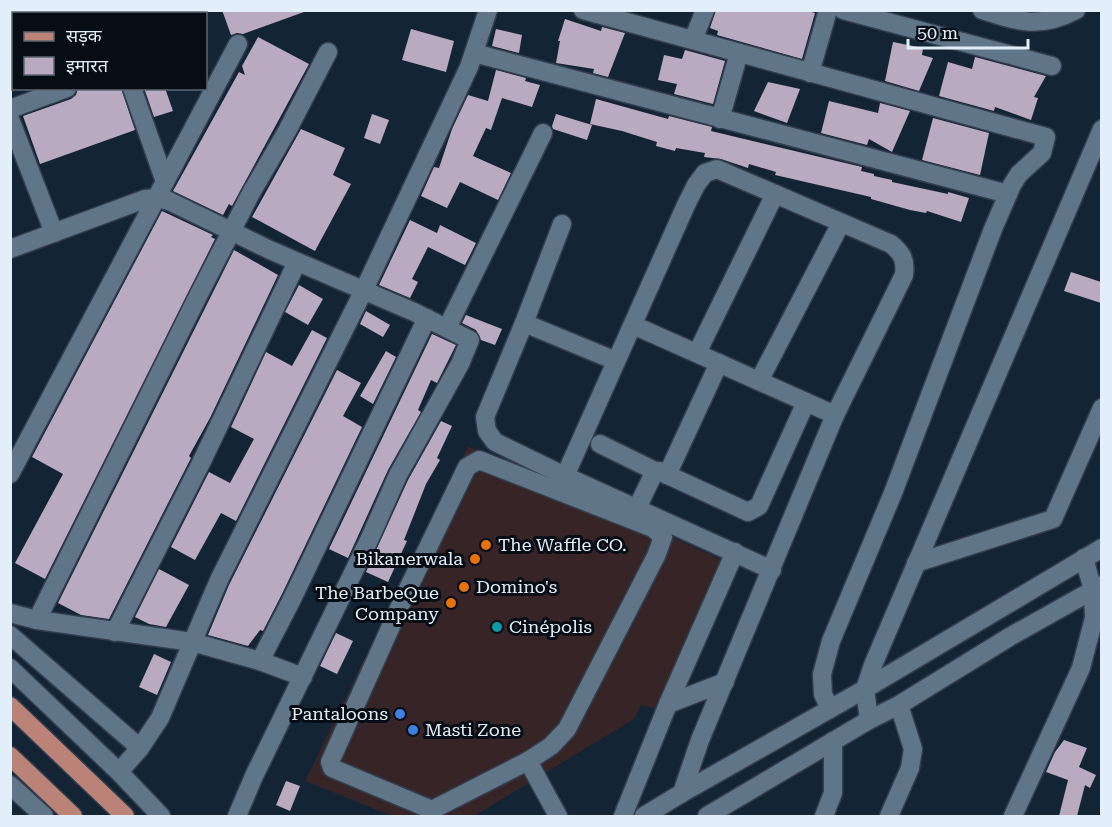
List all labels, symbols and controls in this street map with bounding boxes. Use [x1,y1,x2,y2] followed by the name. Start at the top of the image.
[12,12,207,90] legend
[908,12,1028,50] scale bar
[917,22,958,43] text: 50 m
[66,25,103,46] text: सड़क
[66,55,109,76] text: इमारत
[498,534,627,555] place label: The Waffle CO.
[479,538,493,552] marker: The Waffle CO.
[356,548,463,569] place label: Bikanerwala
[468,552,482,566] marker: Bikanerwala
[476,576,557,597] place label: Domino's
[457,580,471,594] marker: Domino's
[315,582,439,624] place label: The BarbeQue Company
[444,596,458,610] marker: The BarbeQue Company
[509,616,592,637] place label: Cinépolis
[490,620,504,634] marker: Cinépolis
[291,703,388,724] place label: Pantaloons
[393,707,407,721] marker: Pantaloons
[425,719,521,740] place label: Masti Zone
[406,723,420,737] marker: Masti Zone

